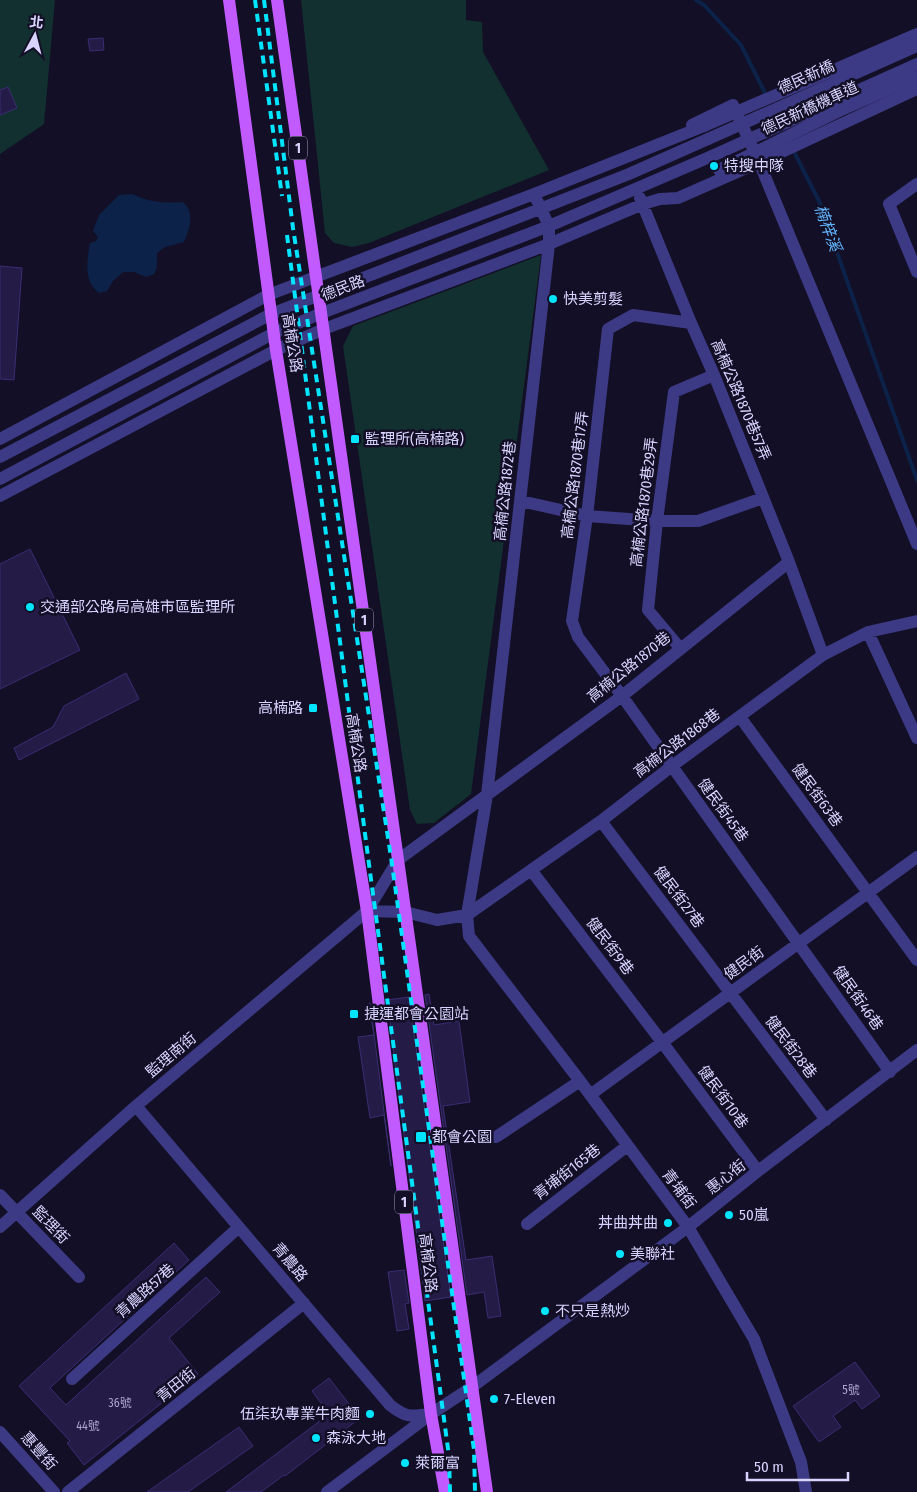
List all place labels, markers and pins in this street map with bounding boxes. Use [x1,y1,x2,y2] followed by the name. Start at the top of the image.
[724,157,784,175] place label: 特搜中隊
[708,160,720,172] marker: 特搜中隊
[563,290,623,308] place label: 快美剪髮
[547,293,559,305] marker: 快美剪髮
[365,430,464,448] place label: 監理所(高楠路)
[349,433,361,445] marker: 監理所(高楠路)
[40,598,235,616] place label: 交通部公路局高雄市區監理所
[24,601,36,613] marker: 交通部公路局高雄市區監理所
[258,699,303,717] place label: 高楠路
[307,702,319,714] marker: 高楠路
[364,1005,469,1023] place label: 捷運都會公園站
[348,1008,360,1020] marker: 捷運都會公園站
[432,1128,492,1146] place label: 都會公園
[414,1130,428,1144] marker: 都會公園
[739,1206,769,1224] place label: 50嵐
[723,1209,735,1221] marker: 50嵐
[598,1214,658,1232] place label: 丼曲丼曲
[662,1217,674,1229] marker: 丼曲丼曲
[630,1245,675,1263] place label: 美聯社
[614,1248,626,1260] marker: 美聯社
[555,1302,630,1320] place label: 不只是熱炒
[539,1305,551,1317] marker: 不只是熱炒
[504,1390,556,1408] place label: 7-Eleven
[488,1393,500,1405] marker: 7-Eleven
[240,1405,360,1423] place label: 伍柒玖專業牛肉麵
[364,1408,376,1420] marker: 伍柒玖專業牛肉麵
[326,1429,386,1447] place label: 森泳大地
[310,1432,322,1444] marker: 森泳大地
[415,1454,460,1472] place label: 萊爾富
[399,1457,411,1469] marker: 萊爾富

